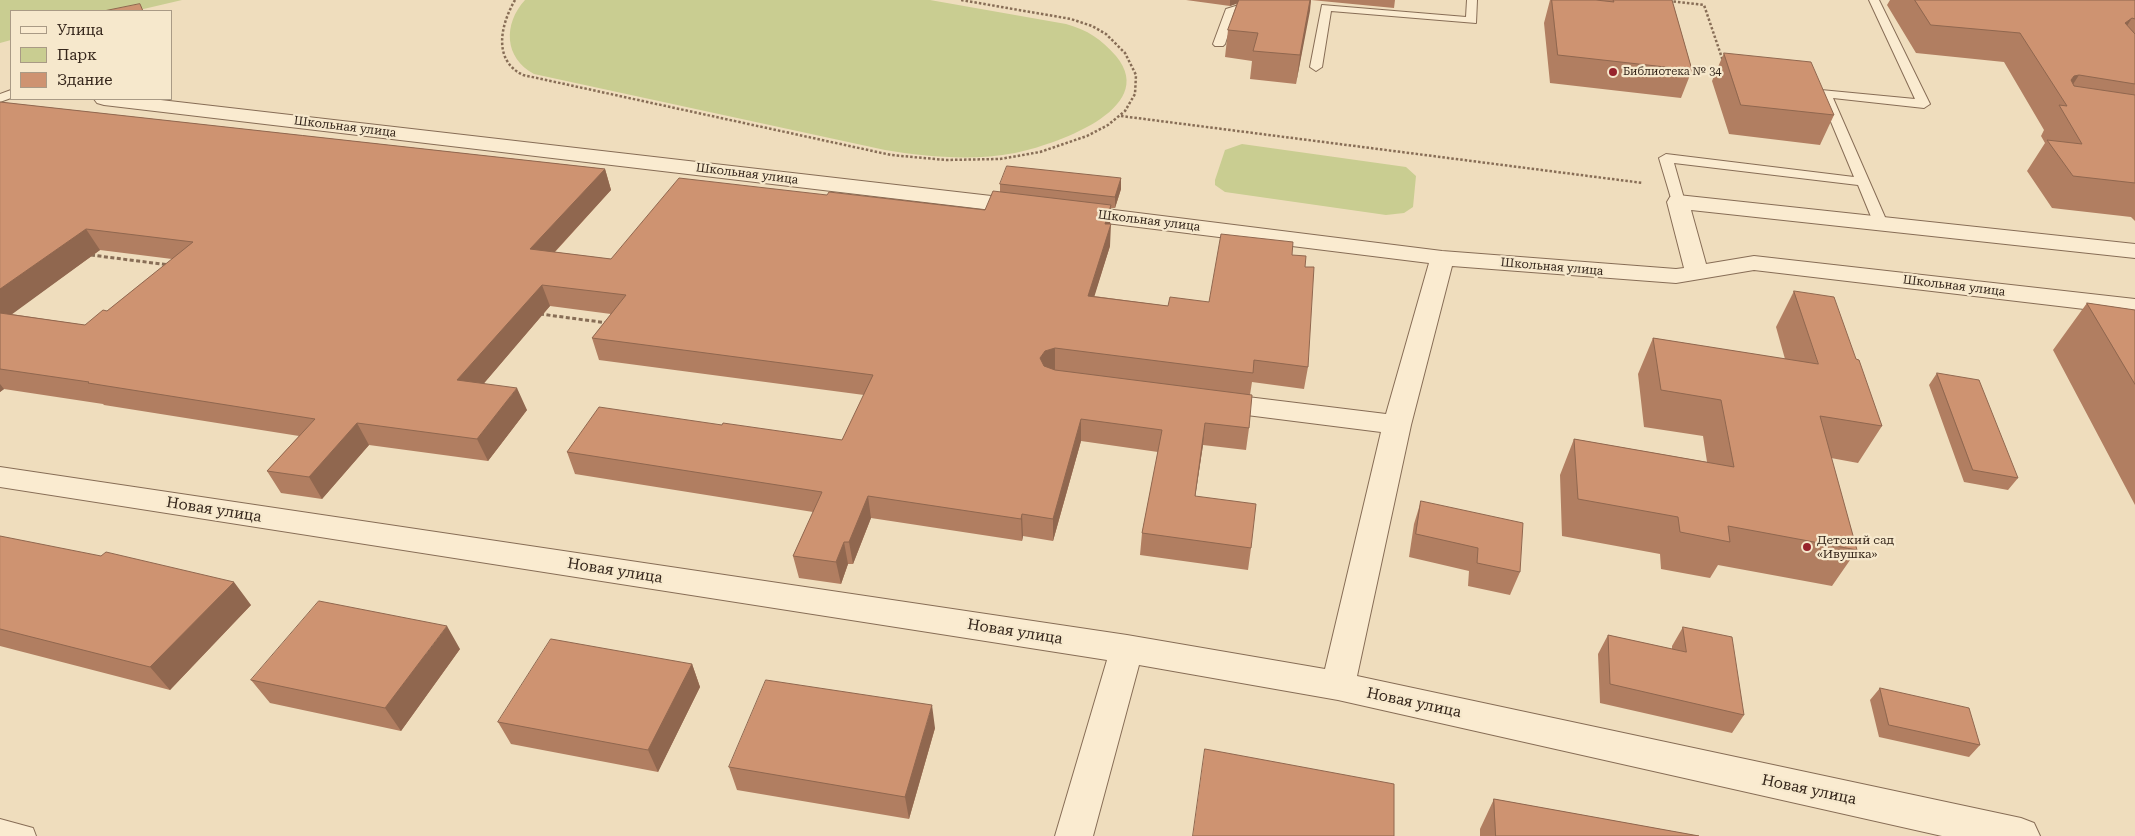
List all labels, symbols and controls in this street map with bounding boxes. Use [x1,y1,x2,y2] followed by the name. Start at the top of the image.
[10,10,172,100] legend
[57,21,103,39] text: Улица
[57,46,97,64] text: Парк
[1623,65,1722,79] place label: Библиотека № 34
[1607,66,1619,78] marker: Библиотека № 34
[57,71,113,89] text: Здание
[293,114,397,140] street label: Школьная улица
[695,161,799,187] street label: Школьная улица
[1097,208,1201,234] street label: Школьная улица
[1500,255,1604,279] street label: Школьная улица
[1902,273,2006,299] street label: Школьная улица
[165,494,263,526] street label: Новая улица
[1817,533,1894,561] place label: Детский сад «Ивушка»
[1801,541,1813,553] marker: Детский сад «Ивушка»
[566,555,664,587] street label: Новая улица
[966,616,1064,648] street label: Новая улица
[1365,684,1463,722] street label: Новая улица
[1760,771,1858,809] street label: Новая улица

